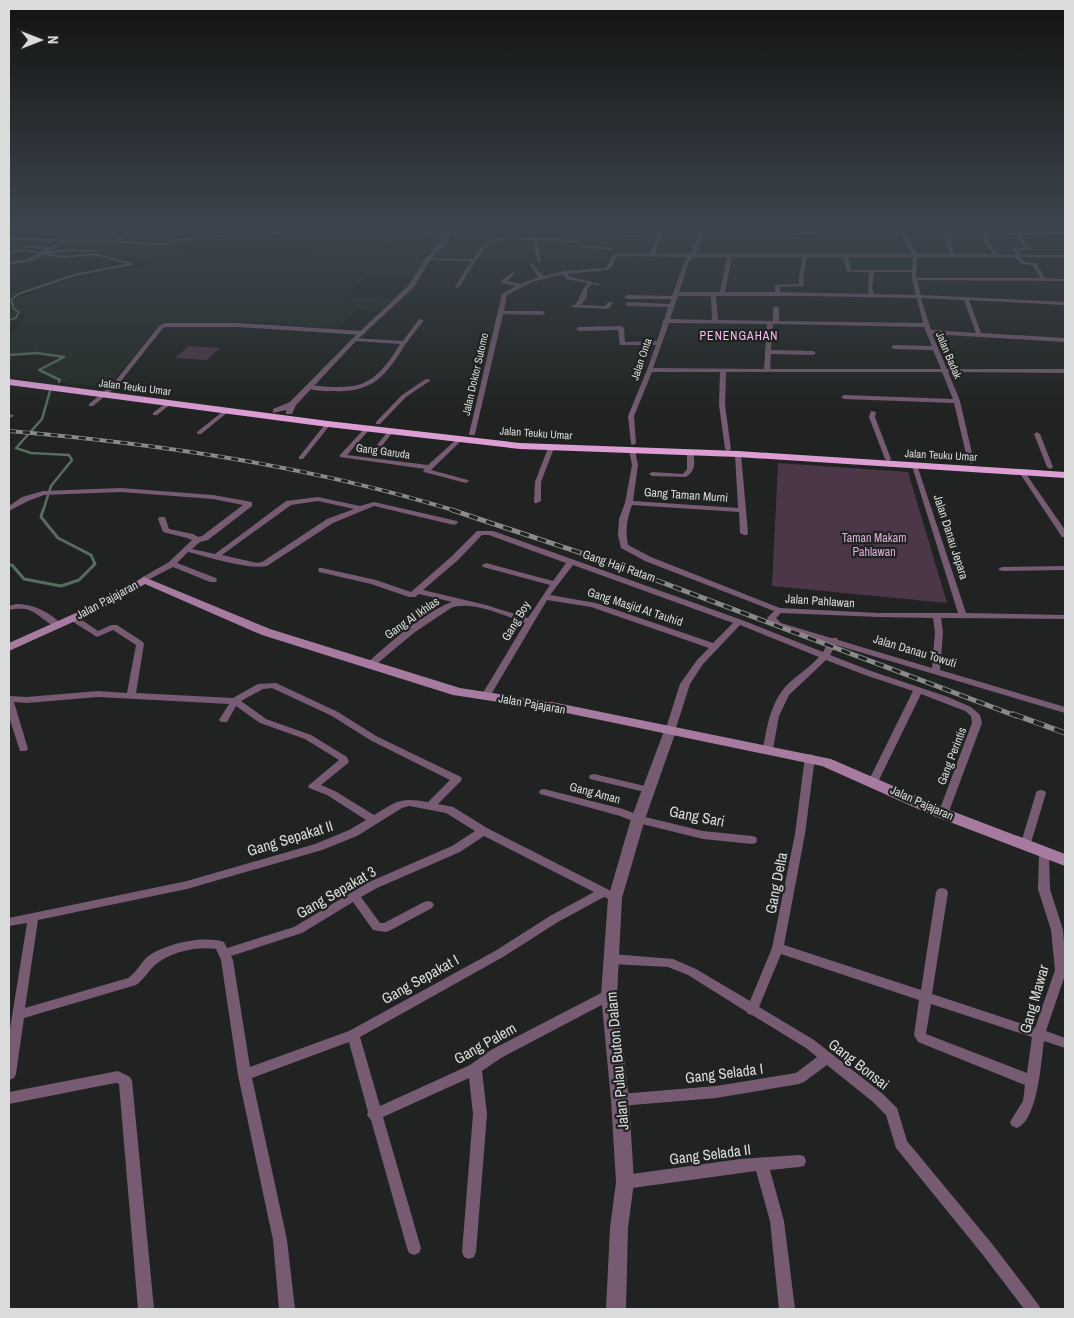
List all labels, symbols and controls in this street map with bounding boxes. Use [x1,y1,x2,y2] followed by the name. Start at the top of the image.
[15,15,65,65] north arrow
[44,36,62,44] text: N
[700,328,778,344] district label: PENENGAHAN
[933,329,965,381] street label: Jalan Badak
[459,331,491,417] street label: Jalan Doktor Sutomo
[627,336,655,382] street label: Jalan Onta
[98,376,172,398] street label: Jalan Teuku Umar
[499,423,573,443] street label: Jalan Teuku Umar
[355,440,411,462] street label: Gang Garuda
[904,446,978,464] street label: Jalan Teuku Umar
[643,484,729,506] street label: Gang Taman Murni
[930,493,972,582] street label: Jalan Danau Jepara
[842,530,906,560] park label: Taman Makam Pahlawan
[580,546,658,586] street label: Gang Haji Ratam
[73,577,141,623] street label: Jalan Pajajaran
[585,584,685,630] street label: Gang Masjid At Tauhid
[785,591,855,611] street label: Jalan Pahlawan
[381,593,443,643] street label: Gang Al Ikhlas
[498,598,534,644] street label: Gang Boy
[871,631,959,671] street label: Jalan Danau Towuti
[497,690,567,718] street label: Jalan Pajajaran
[934,725,970,787] street label: Gang Perintis
[568,779,622,807] street label: Gang Aman
[888,782,956,824] street label: Jalan Pajajaran
[667,800,727,832] street label: Gang Sari
[244,815,336,861] street label: Gang Sepakat II
[760,850,792,916] street label: Gang Delta
[292,861,380,923] street label: Gang Sepakat 3
[378,949,462,1009] street label: Gang Sepakat I
[1014,962,1054,1036] street label: Gang Mawar
[600,991,634,1131] street label: Jalan Pulau Buton Dalam
[450,1017,520,1069] street label: Gang Palem
[824,1034,894,1094] street label: Gang Bonsai
[684,1058,764,1088] street label: Gang Selada I
[668,1139,752,1169] street label: Gang Selada II

